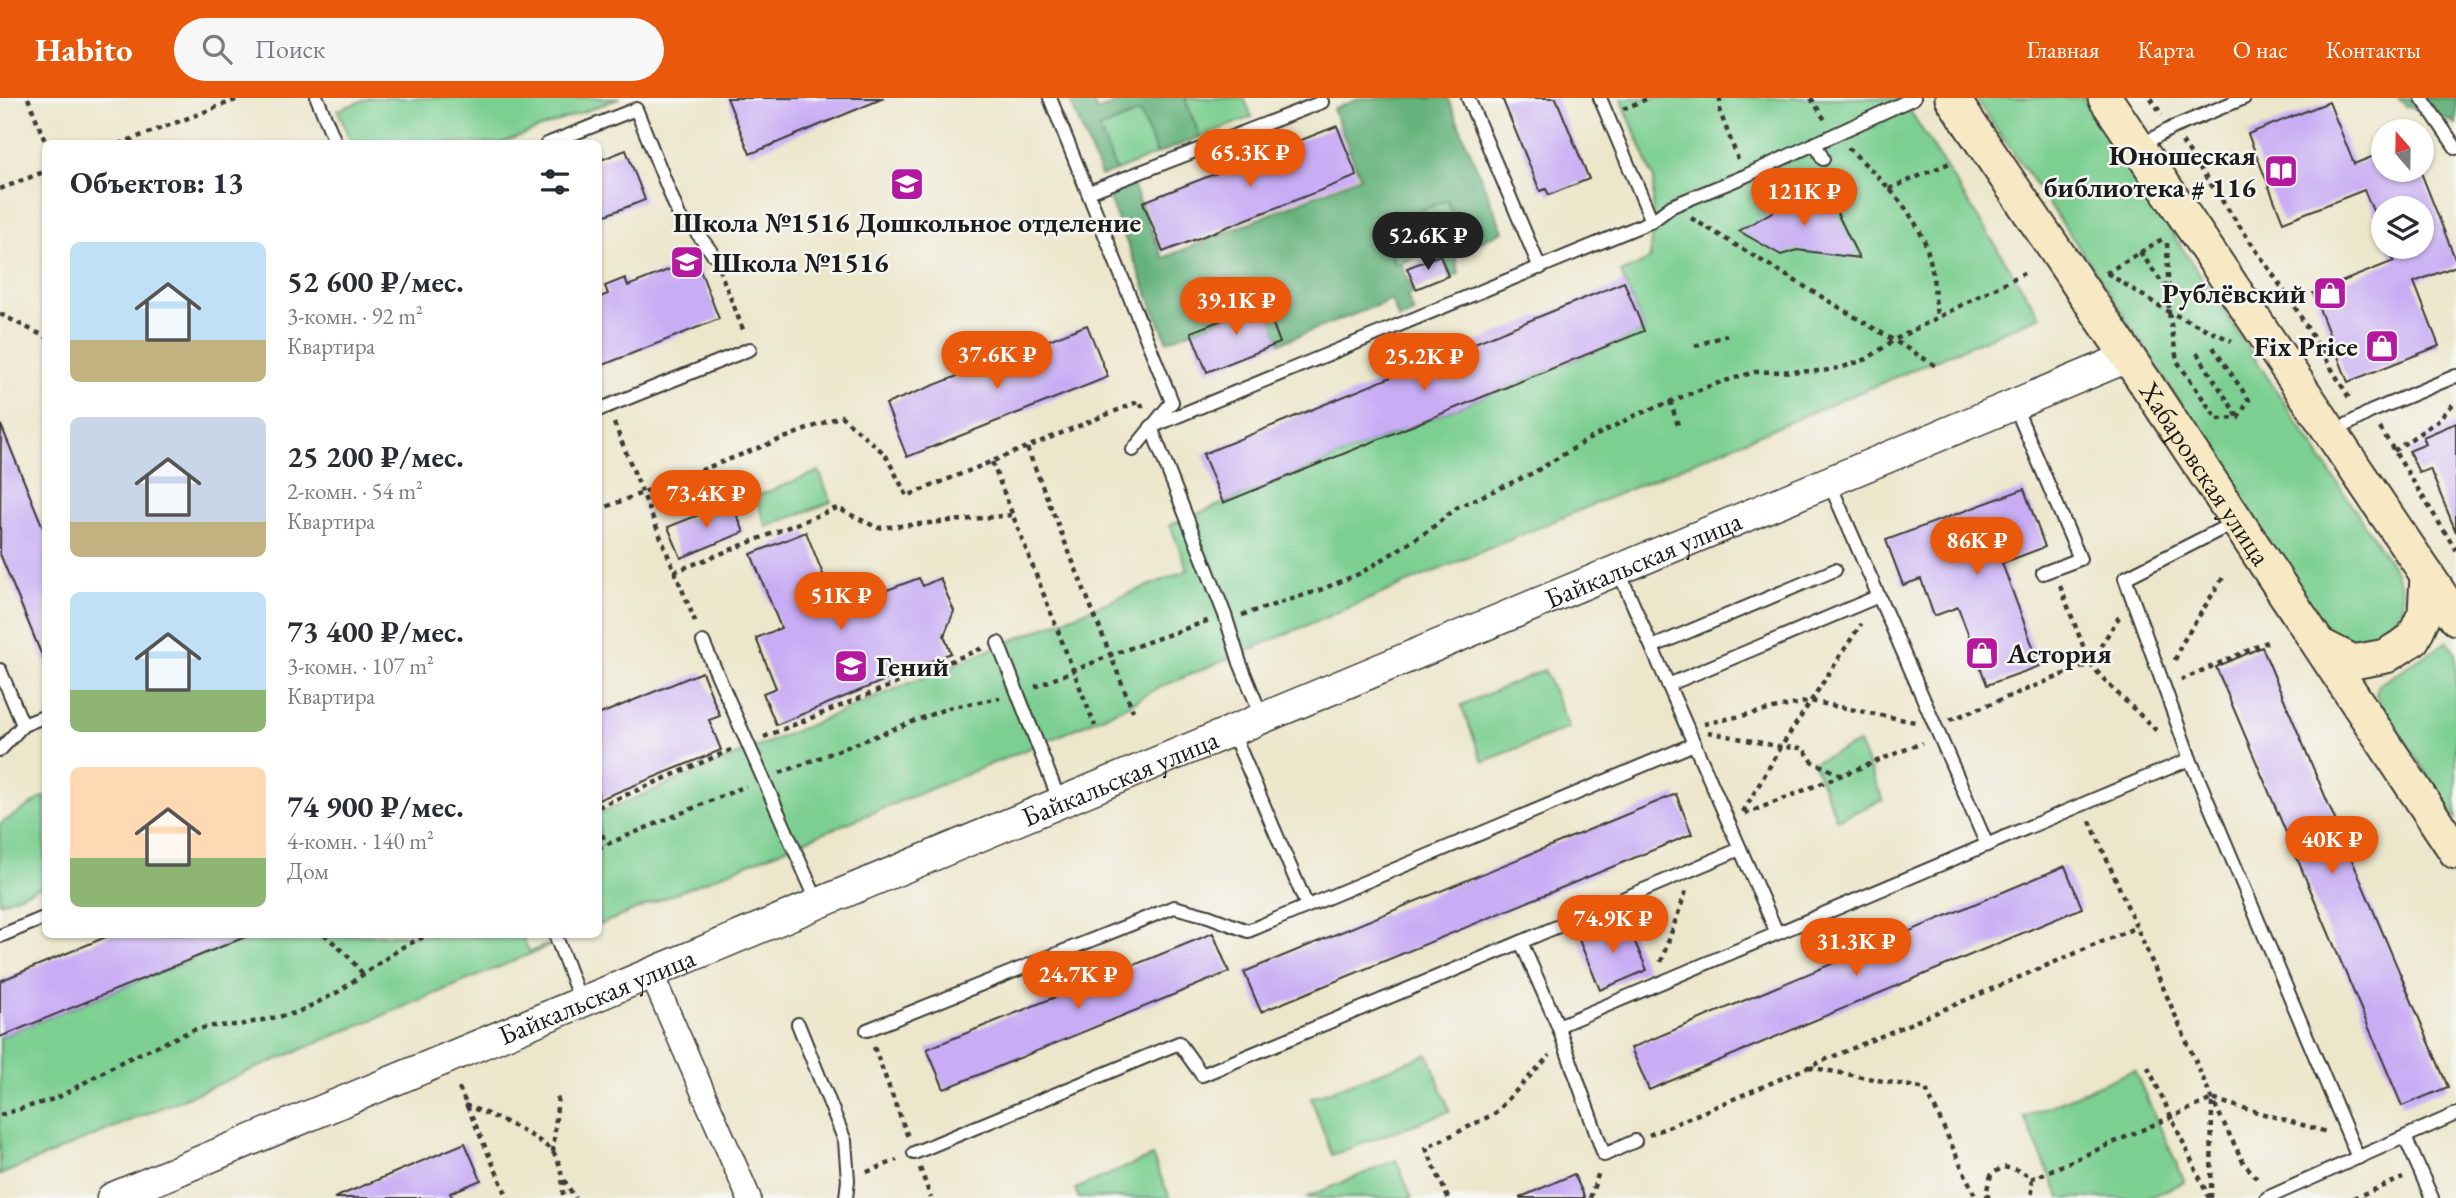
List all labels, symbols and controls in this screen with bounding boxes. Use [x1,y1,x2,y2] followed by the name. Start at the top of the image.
[174,18,664,81] search box
[35,28,132,71] text: Habito
[198,30,236,68] icon: search
[254,32,325,66] text: Поиск
[2026,34,2100,65] text: Главная
[2138,34,2195,65] text: Карта
[2233,34,2288,65] text: О нас
[2326,34,2421,65] text: Контакты
[2371,119,2434,182] north arrow
[2371,119,2434,259] map controls
[1185,130,1315,189] pin: 65.3K ₽
[1210,137,1290,167] text: 65.3K ₽
[2043,137,2256,205] place label: Юношеская библиотека # 116
[2262,152,2300,190] library icon: Юношеская библиотека # 116
[70,163,244,202] text: Объектов: 13
[536,163,574,201] icon: filters
[888,165,926,203] school or university icon: Школа №1516 Дошкольное отделение
[1747,169,1861,228] pin: 121K ₽
[1767,176,1841,206] text: 121K ₽
[2371,196,2434,259] button: layers
[673,204,1141,240] place label: Школа №1516 Дошкольное отделение
[1363,212,1493,272] pin: 52.6K ₽
[1388,220,1468,250] text: 52.6K ₽
[668,243,706,281] school or university icon: Школа №1516
[712,244,889,280] place label: Школа №1516
[287,262,464,301] text: 52 600 ₽/мес.
[126,270,210,354] icon: home
[2311,274,2349,312] shop icon: Рублёвский
[2162,275,2306,311] place label: Рублёвский
[1171,278,1301,337] pin: 39.1K ₽
[1196,285,1276,315] text: 39.1K ₽
[287,301,423,331] text: 3-комн. · 92 m²
[2363,327,2401,365] shop icon: Fix Price
[2254,328,2358,364] place label: Fix Price
[287,331,375,361] text: Квартира
[932,331,1062,391] pin: 37.6K ₽
[1359,334,1489,393] pin: 25.2K ₽
[957,339,1037,369] text: 37.6K ₽
[1384,341,1464,371] text: 25.2K ₽
[2131,374,2280,573] street label: Хабаровская улица
[287,437,464,476] text: 25 200 ₽/мес.
[126,445,210,529] icon: home
[641,470,771,530] pin: 73.4K ₽
[287,476,423,506] text: 2-комн. · 54 m²
[666,478,746,508] text: 73.4K ₽
[1539,502,1748,616] street label: Байкальская улица
[287,506,375,536] text: Квартира
[1928,518,2026,577] pin: 86K ₽
[1946,525,2008,555] text: 86K ₽
[792,573,890,632] pin: 51K ₽
[810,580,872,610] text: 51K ₽
[287,612,464,651] text: 73 400 ₽/мес.
[126,620,210,704] icon: home
[1963,634,2001,672] shop icon: Астория
[2006,635,2112,671] place label: Астория
[832,647,870,685] school or university icon: Гений
[876,648,949,684] place label: Гений
[287,651,434,681] text: 3-комн. · 107 m²
[287,681,375,711] text: Квартира
[1016,720,1224,835] street label: Байкальская улица
[287,787,464,826] text: 74 900 ₽/мес.
[126,795,210,879] icon: home
[2283,816,2381,876] pin: 40K ₽
[2301,824,2363,854] text: 40K ₽
[287,826,434,856] text: 4-комн. · 140 m²
[287,856,329,886] text: Дом
[1548,896,1678,955] pin: 74.9K ₽
[1573,903,1653,933] text: 74.9K ₽
[1791,918,1921,978] pin: 31.3K ₽
[1816,926,1896,956] text: 31.3K ₽
[493,939,701,1053] street label: Байкальская улица
[1013,951,1143,1011] pin: 24.7K ₽
[1038,959,1118,989] text: 24.7K ₽

